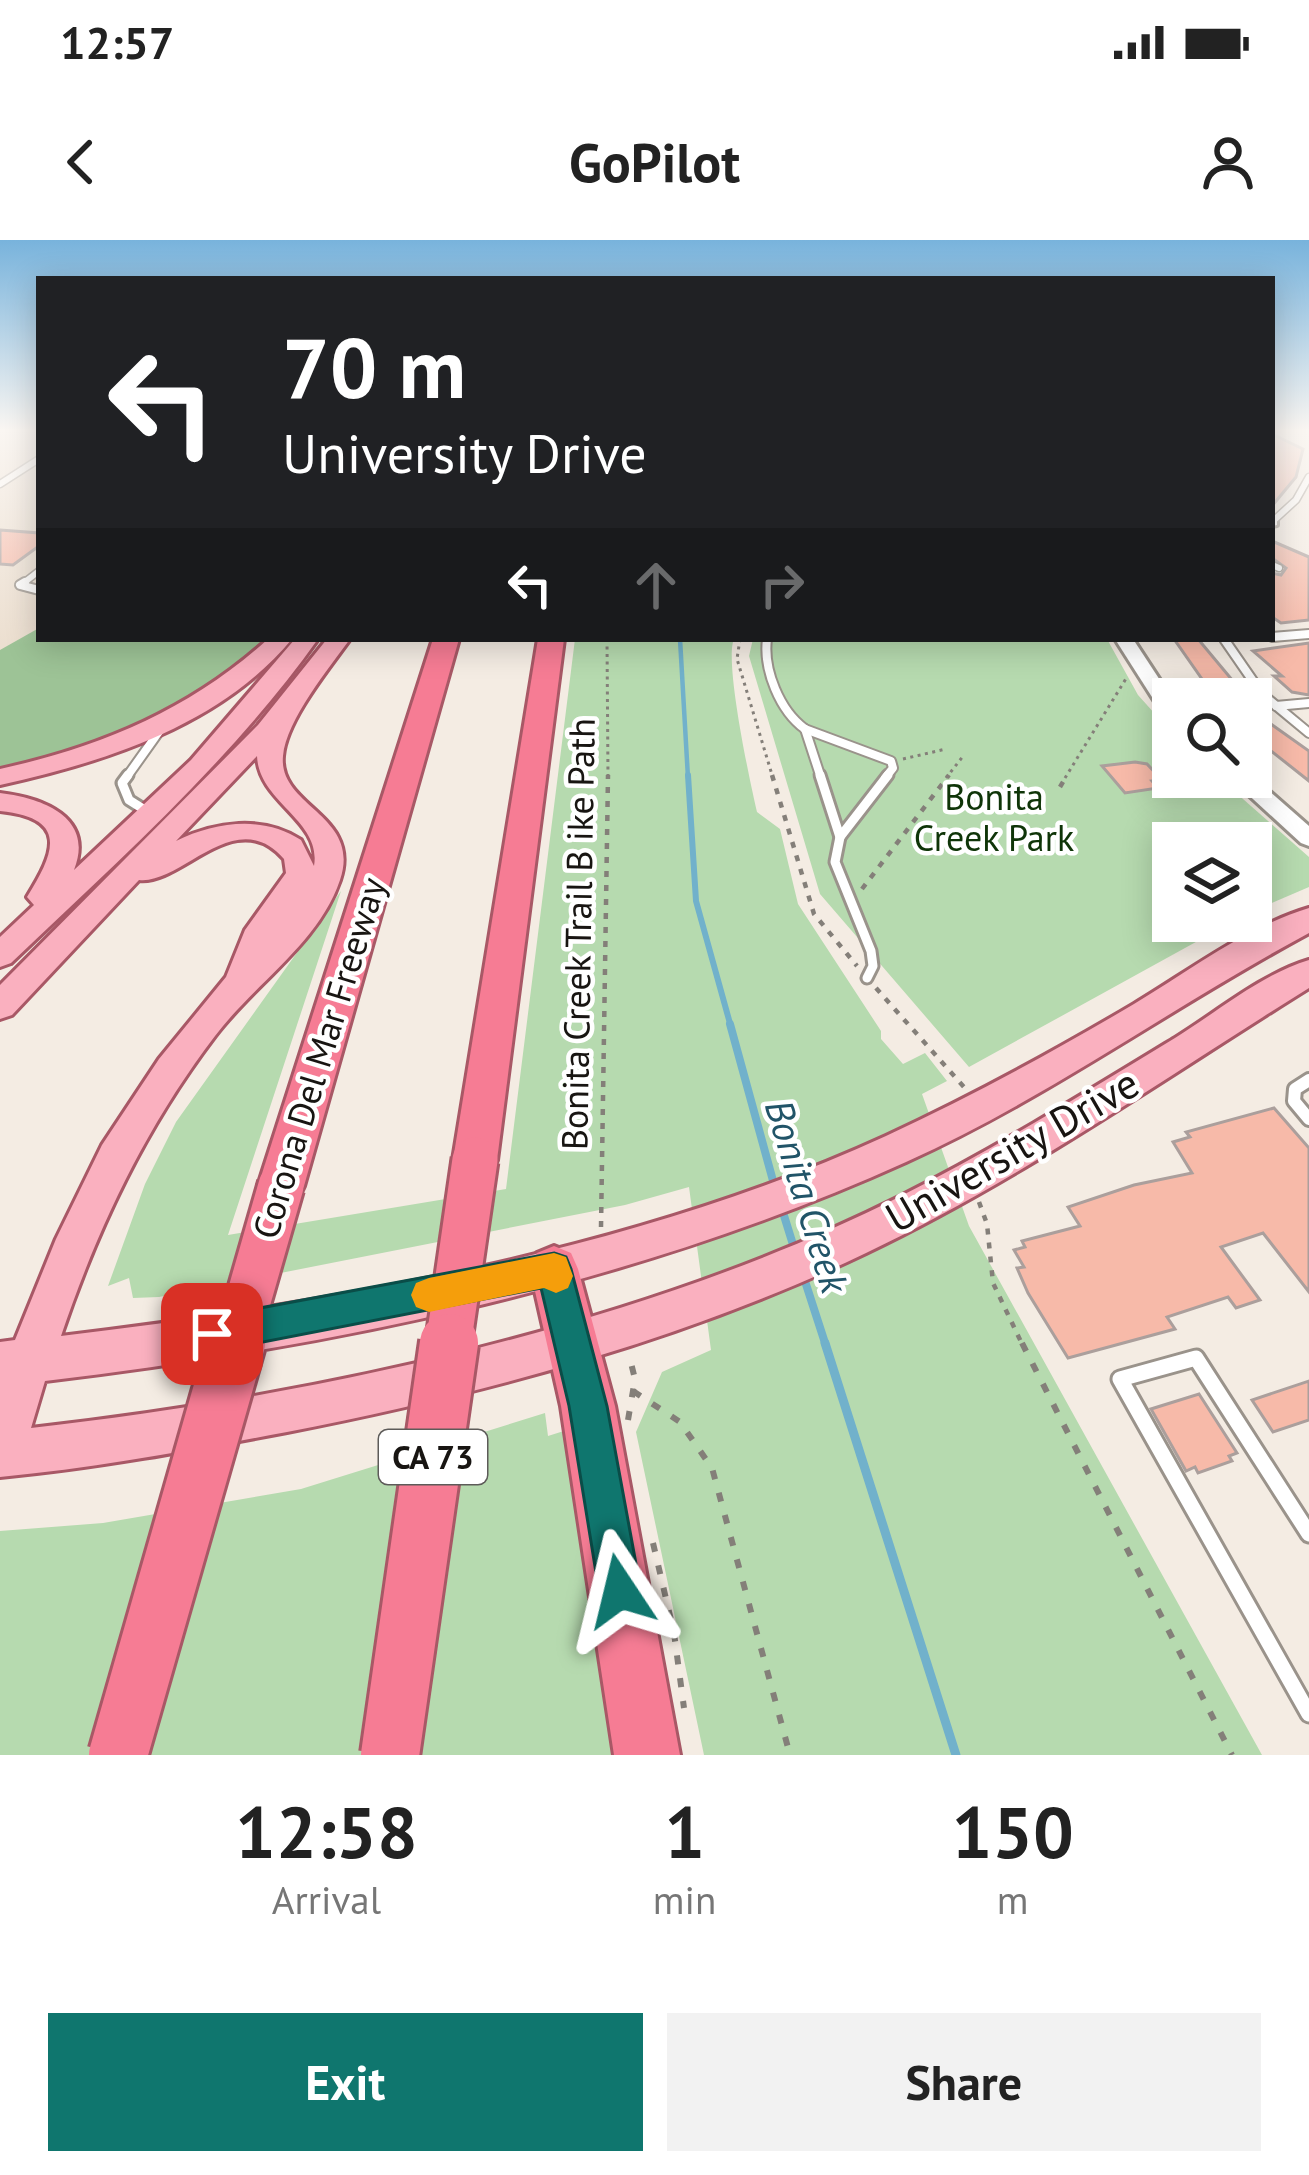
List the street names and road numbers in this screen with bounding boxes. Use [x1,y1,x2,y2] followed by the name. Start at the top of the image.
[550,718,605,1150] street label: Bonita Creek Trail B ike Path
[241,871,396,1244] street label: Corona Del Mar Freeway
[875,1055,1148,1244] street label: University Drive
[379,1430,487,1484] road number: CA 73

